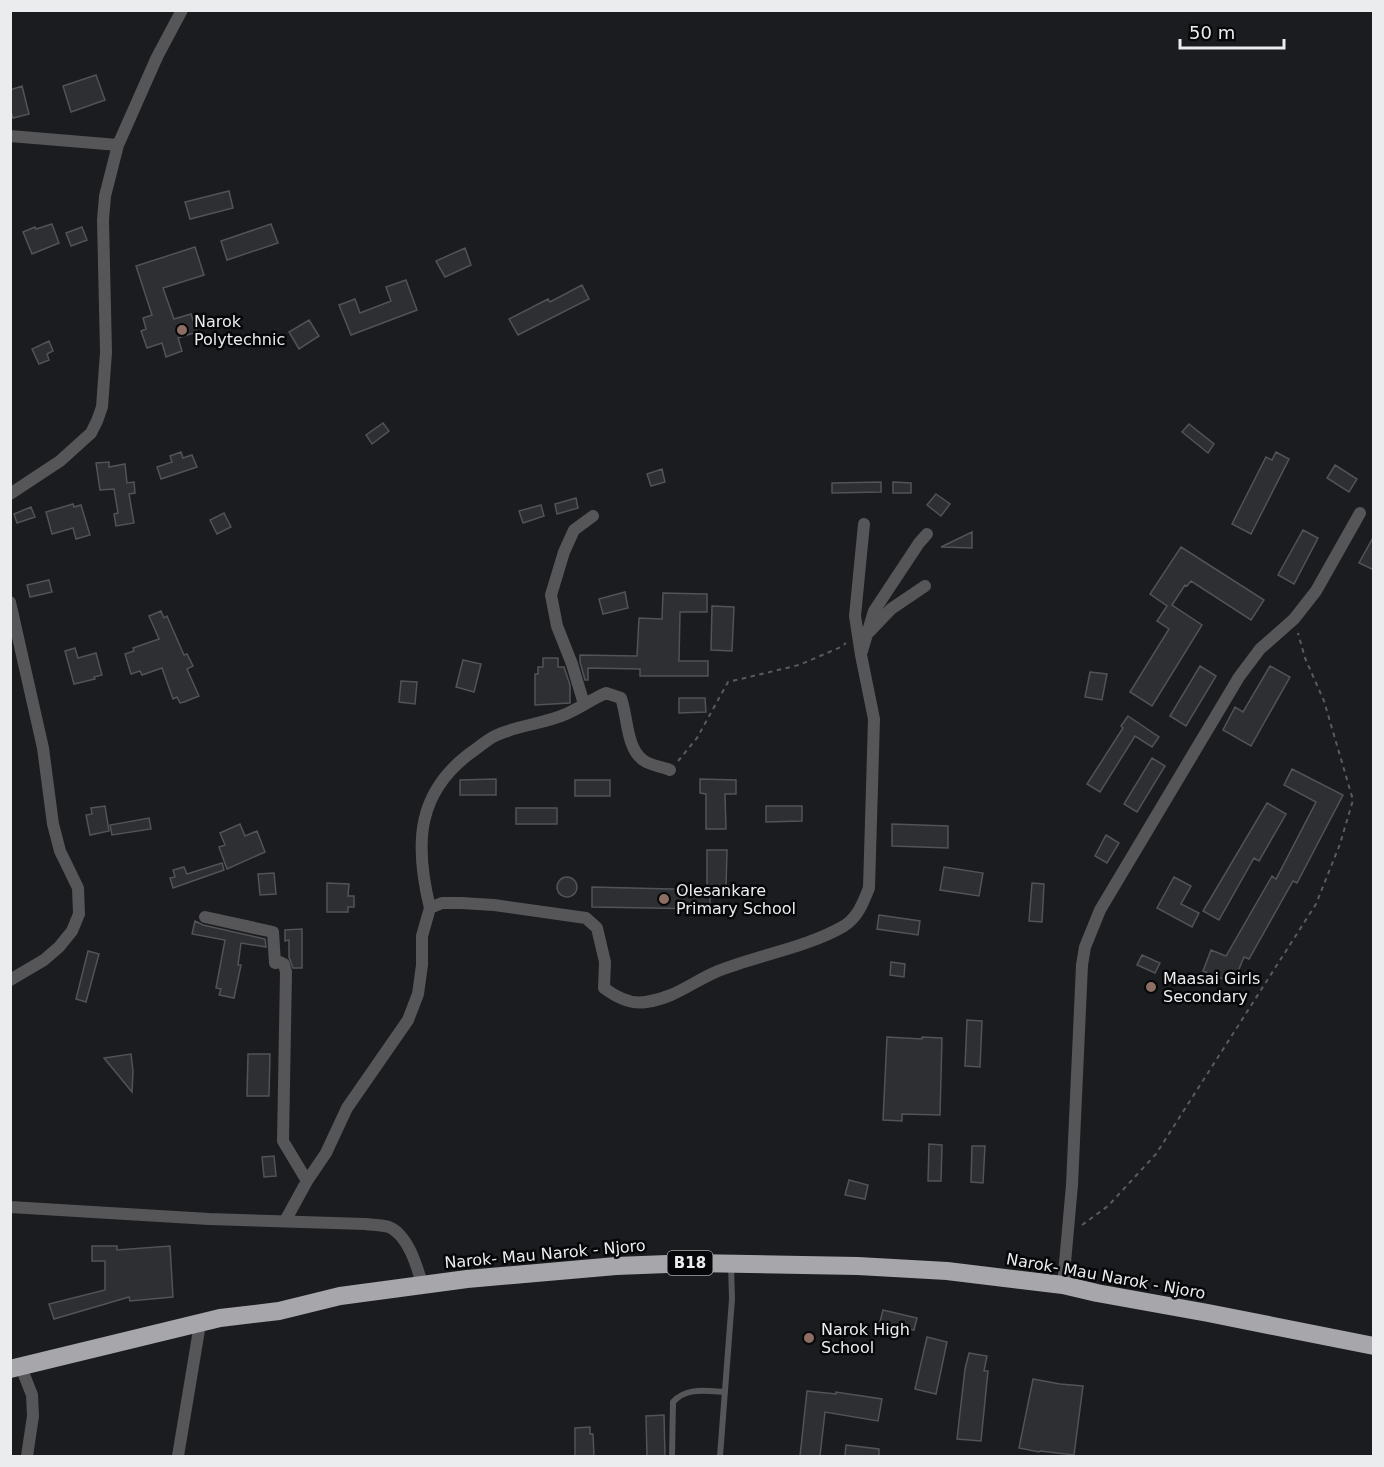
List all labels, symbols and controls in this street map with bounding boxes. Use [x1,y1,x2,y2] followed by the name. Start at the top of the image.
[1180,12,1284,50] scale bar
[1189,22,1235,43] text: 50 m
[194,312,285,349] place label: Narok Polytechnic
[175,323,189,337] marker: Narok Polytechnic
[676,881,796,918] place label: Olesankare Primary School
[657,892,671,906] marker: Olesankare Primary School
[1163,969,1260,1006] place label: Maasai Girls Secondary
[1144,980,1158,994] marker: Maasai Girls Secondary
[444,1236,646,1272] street label: Narok- Mau Narok - Njoro
[1005,1249,1207,1303] street label: Narok- Mau Narok - Njoro
[668,1251,712,1275] road number: B18
[821,1320,910,1357] place label: Narok High School
[802,1331,816,1345] marker: Narok High School

